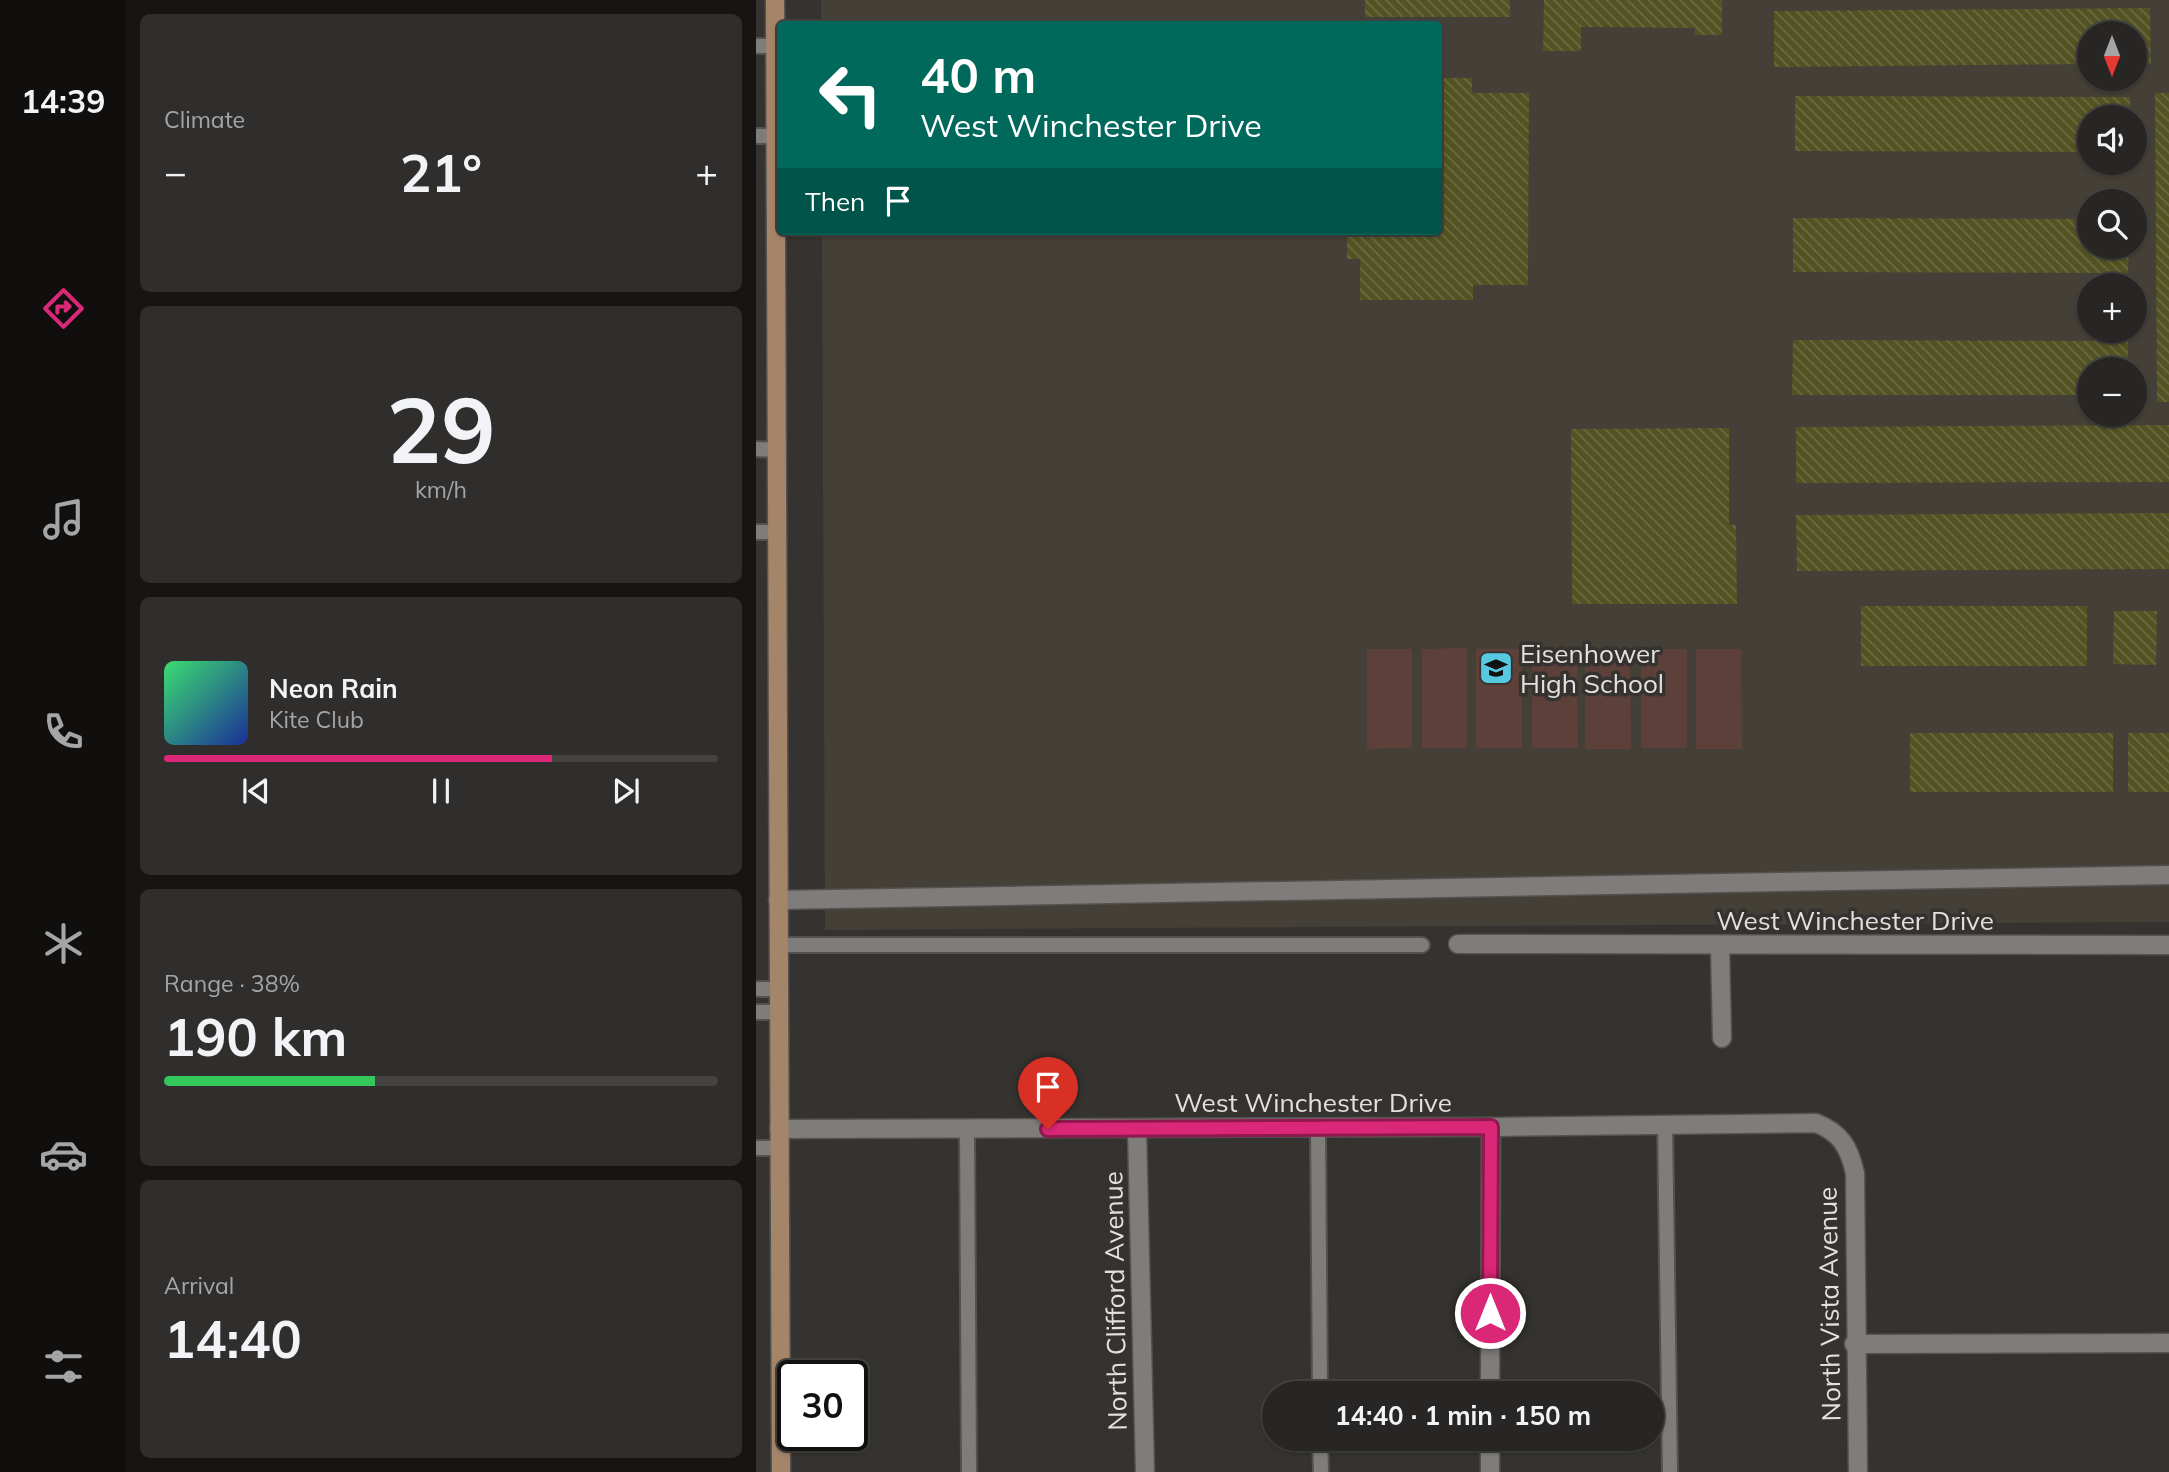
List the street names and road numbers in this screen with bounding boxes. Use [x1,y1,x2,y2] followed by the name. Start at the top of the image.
[1716,904,1994,937] street label: West Winchester Drive
[1174,1086,1452,1119] street label: West Winchester Drive
[1096,1171,1134,1431] street label: North Clifford Avenue
[1810,1186,1848,1422] street label: North Vista Avenue

